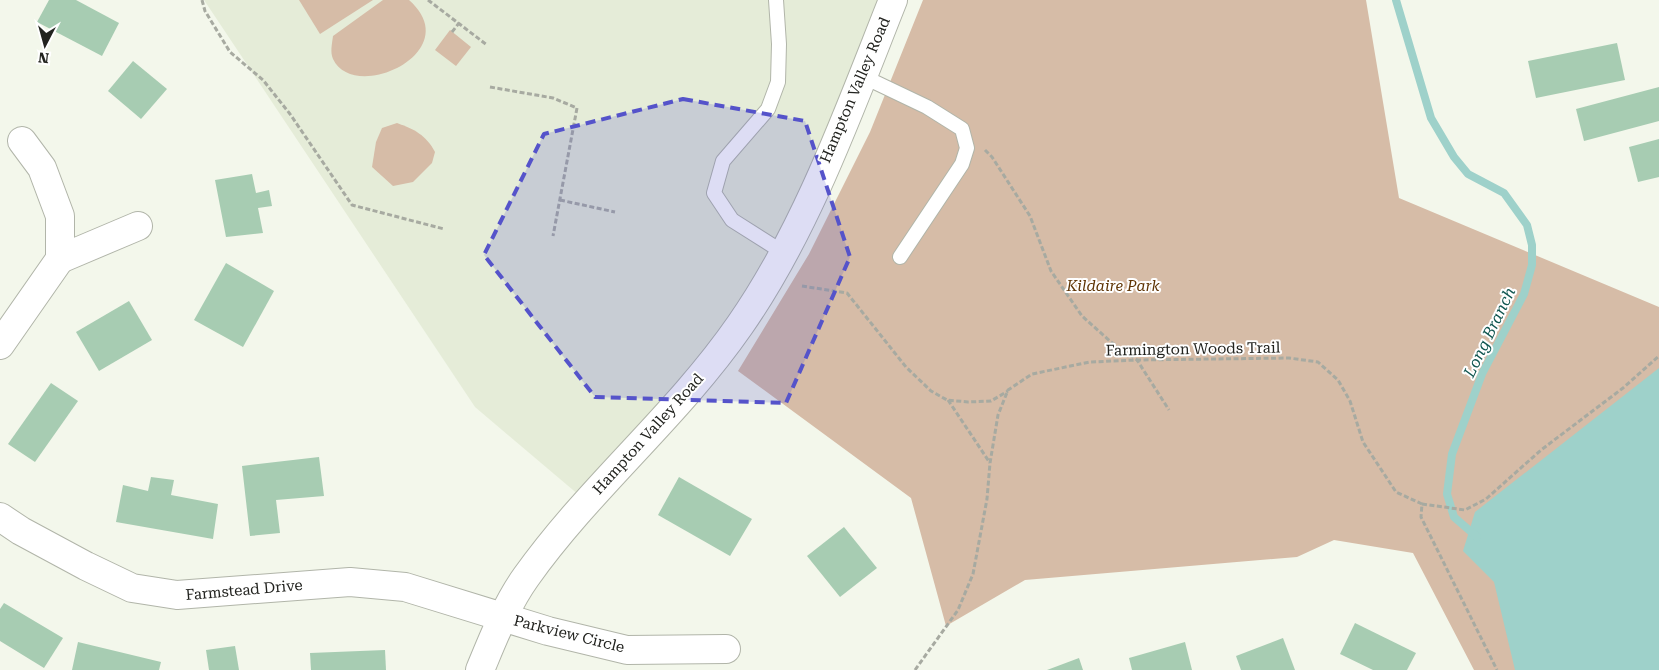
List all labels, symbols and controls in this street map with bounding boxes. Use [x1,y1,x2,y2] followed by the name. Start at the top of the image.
[816,14,894,166] street label: Hampton Valley Road
[20,20,70,70] north arrow
[37,49,50,66] text: N
[1065,277,1160,295] park label: Kildaire Park
[1459,284,1519,381] water label: Long Branch
[1106,338,1281,360] street label: Farmington Woods Trail
[589,370,707,498] street label: Hampton Valley Road
[185,576,303,604] street label: Farmstead Drive
[512,612,626,656] street label: Parkview Circle

